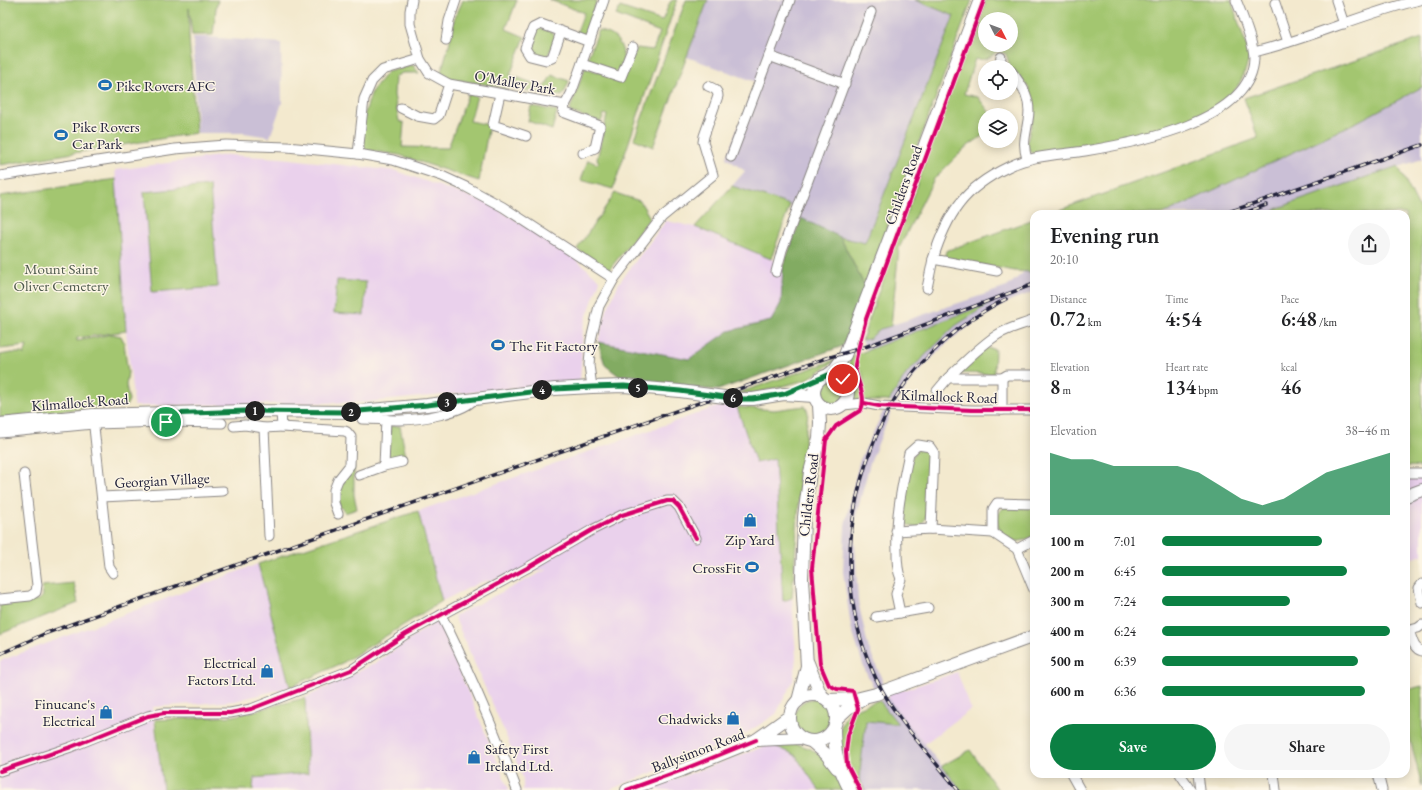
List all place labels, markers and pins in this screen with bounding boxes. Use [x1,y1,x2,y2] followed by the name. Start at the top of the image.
[116,76,215,95] place label: Pike Rovers AFC
[97,77,113,93] sports icon: Pike Rovers AFC
[72,117,140,153] place label: Pike Rovers Car Park
[53,127,69,143] sports icon: Pike Rovers Car Park
[509,336,598,355] place label: The Fit Factory
[490,337,506,353] sports icon: The Fit Factory
[826,362,860,396] pin
[628,378,648,398] pin: 5
[532,380,552,400] pin: 4
[723,388,743,408] pin: 6
[437,392,457,412] pin: 3
[245,401,265,421] pin: 1
[341,402,361,422] pin: 2
[149,405,183,439] pin
[742,512,758,528] shop icon: Zip Yard
[725,530,775,549] place label: Zip Yard
[692,558,741,577] place label: CrossFit
[744,559,760,575] sports icon: CrossFit
[187,653,256,689] place label: Electrical Factors Ltd.
[259,663,275,679] shop icon: Electrical Factors Ltd.
[34,694,95,730] place label: Finucane's Electrical
[98,704,114,720] shop icon: Finucane's Electrical
[658,709,722,728] place label: Chadwicks
[725,710,741,726] shop icon: Chadwicks
[485,739,554,775] place label: Safety First Ireland Ltd.
[466,749,482,765] shop icon: Safety First Ireland Ltd.

